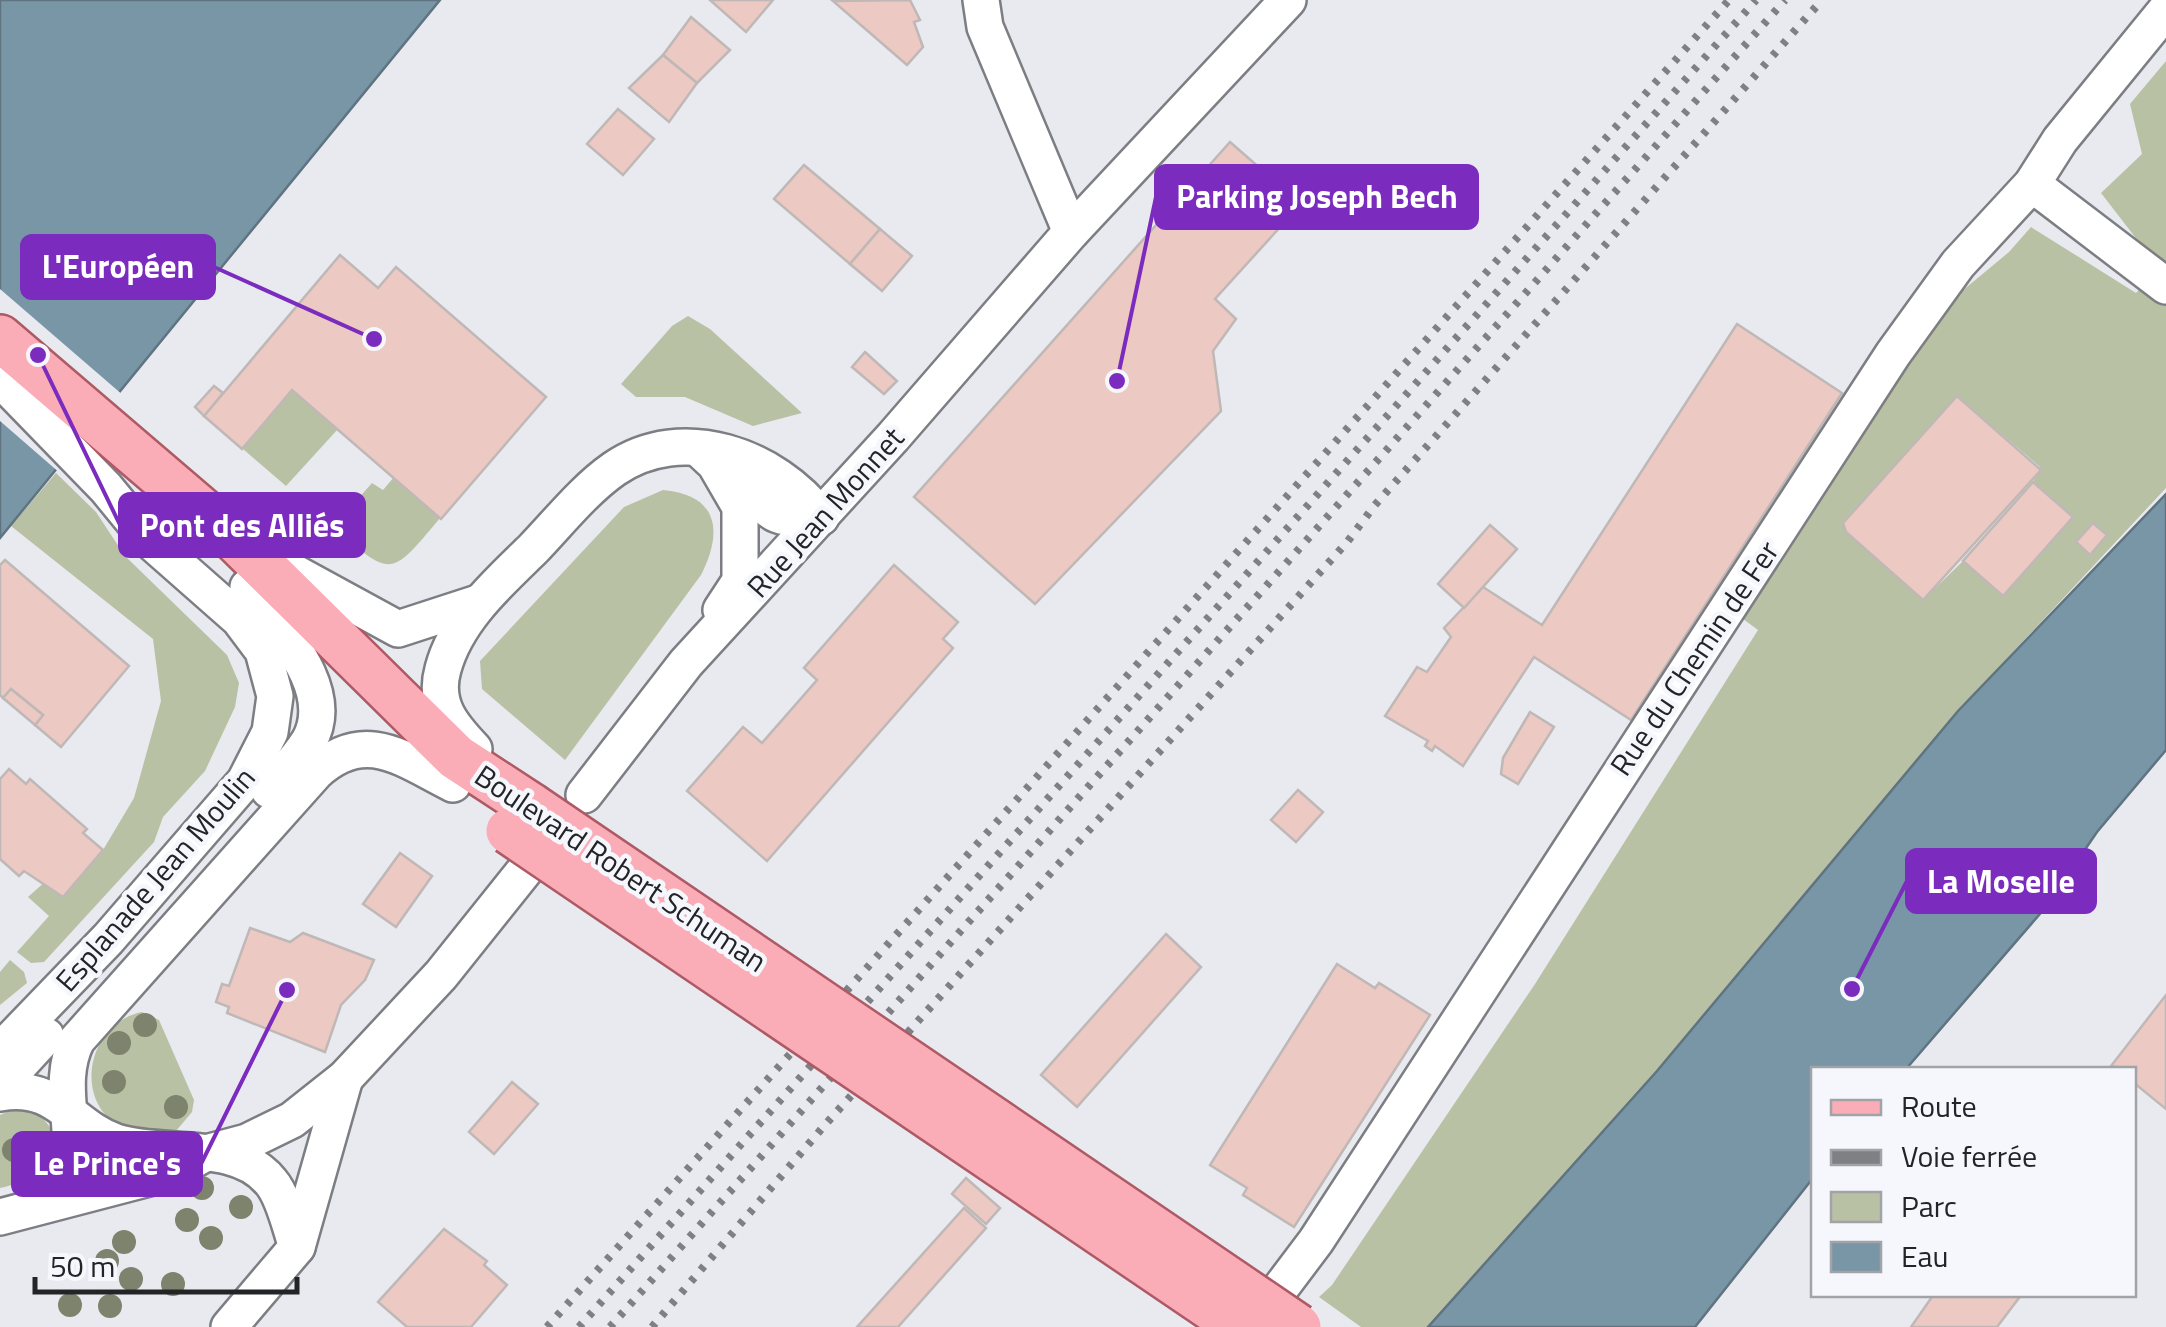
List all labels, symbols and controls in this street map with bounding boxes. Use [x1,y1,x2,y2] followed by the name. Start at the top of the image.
[1156,166,1477,228] callout: Parking Joseph Bech
[1176,172,1458,220] text: Parking Joseph Bech
[22,236,214,298] callout: L'Européen
[42,242,194,290] text: L'Européen
[736,416,915,608] street label: Rue Jean Monnet
[120,494,364,556] callout: Pont des Alliés
[140,501,344,549] text: Pont des Alliés
[1598,531,1790,785] street label: Rue du Chemin de Fer
[466,753,776,983] street label: Boulevard Robert Schuman
[44,756,266,1002] street label: Esplanade Jean Moulin
[1907,850,2095,912] callout: La Moselle
[1927,857,2075,905] text: La Moselle
[1811,1067,2136,1297] legend
[1901,1083,1977,1129] text: Route
[13,1133,201,1195] callout: Le Prince's
[1901,1133,2037,1179] text: Voie ferrée
[33,1139,181,1187] text: Le Prince's
[1901,1183,1957,1229] text: Parc
[35,1232,298,1294] scale bar
[1901,1233,1949,1279] text: Eau
[50,1243,115,1289] text: 50 m

